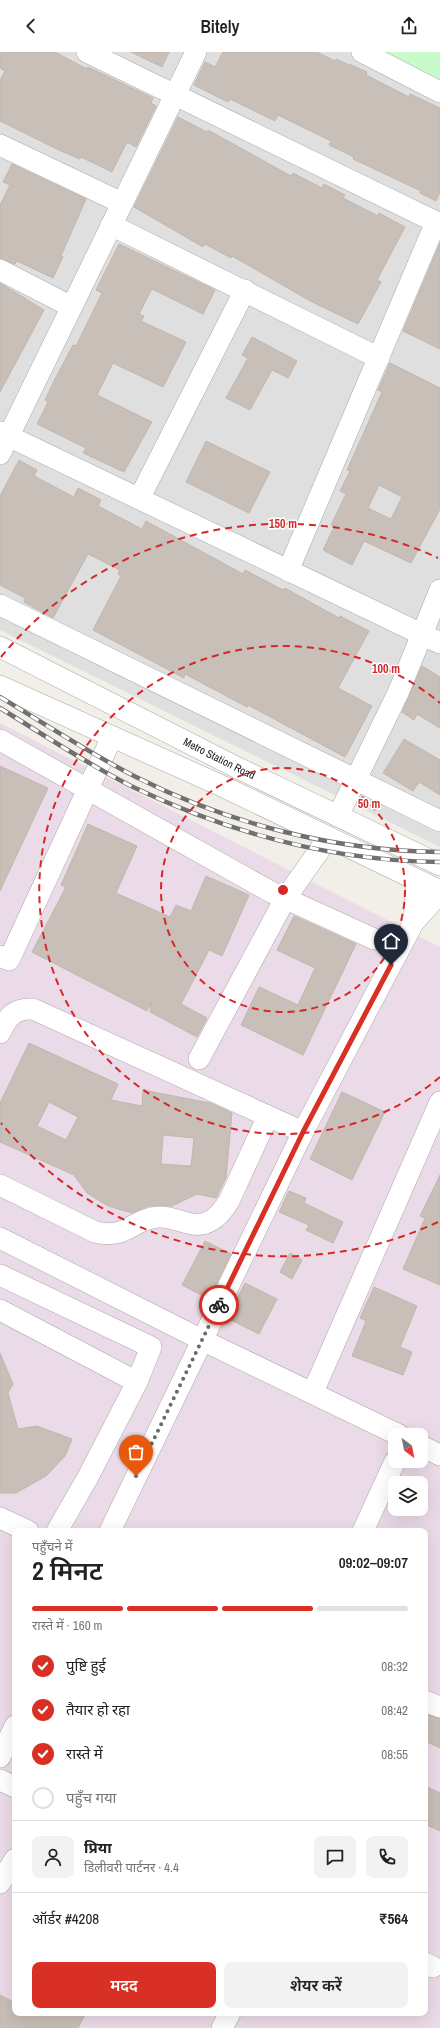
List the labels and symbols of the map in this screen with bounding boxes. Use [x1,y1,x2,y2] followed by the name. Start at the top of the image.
[269,516,297,532] text: 150 m
[372,661,400,677] text: 100 m
[181,734,257,782] street label: Metro Station Road
[358,796,380,812] text: 50 m
[276,883,290,897] centre of rings
[374,924,408,965] pin
[199,1285,239,1325] courier
[388,1428,428,1468] north arrow
[119,1435,153,1476] pin

